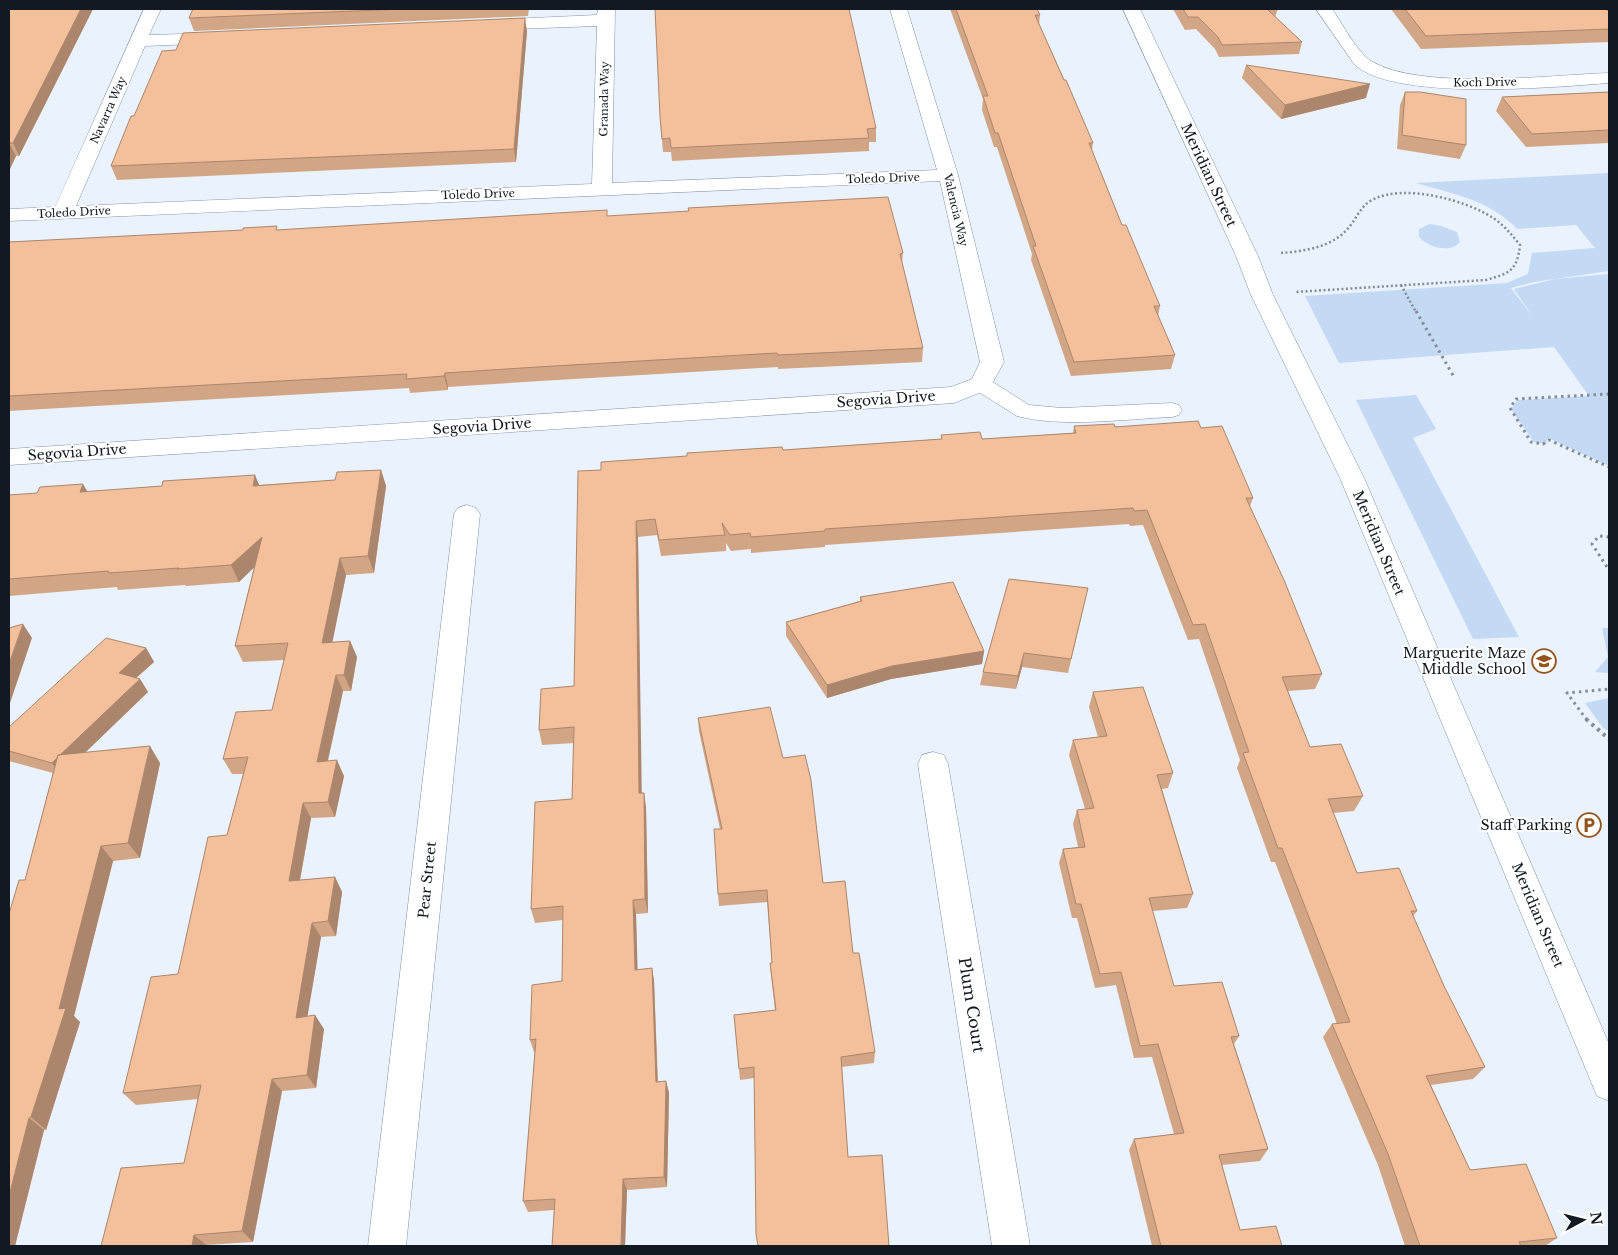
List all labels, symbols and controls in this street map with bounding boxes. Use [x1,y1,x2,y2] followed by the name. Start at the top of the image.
[596,61,612,137] street label: Granada Way
[87,74,129,146] street label: Navarra Way
[1453,74,1517,90] street label: Koch Drive
[1177,120,1241,230] street label: Meridian Street
[846,170,920,186] street label: Toledo Drive
[941,171,971,248] street label: Valencia Way
[441,186,515,202] street label: Toledo Drive
[37,203,111,221] street label: Toledo Drive
[836,387,936,411] street label: Segovia Drive
[432,414,532,438] street label: Segovia Drive
[27,440,127,464] street label: Segovia Drive
[1349,488,1409,599] street label: Meridian Street
[1403,644,1526,678] place label: Marguerite Maze Middle School
[1531,648,1557,674] school or university icon: Marguerite Maze Middle School
[1576,812,1602,838] parking icon: Staff Parking
[1480,816,1573,834] place label: Staff Parking
[414,840,440,919] street label: Pear Street
[1508,860,1568,971] street label: Meridian Street
[955,956,989,1054] street label: Plum Court
[1558,1195,1608,1245] north arrow
[1586,1211,1606,1226] text: N

